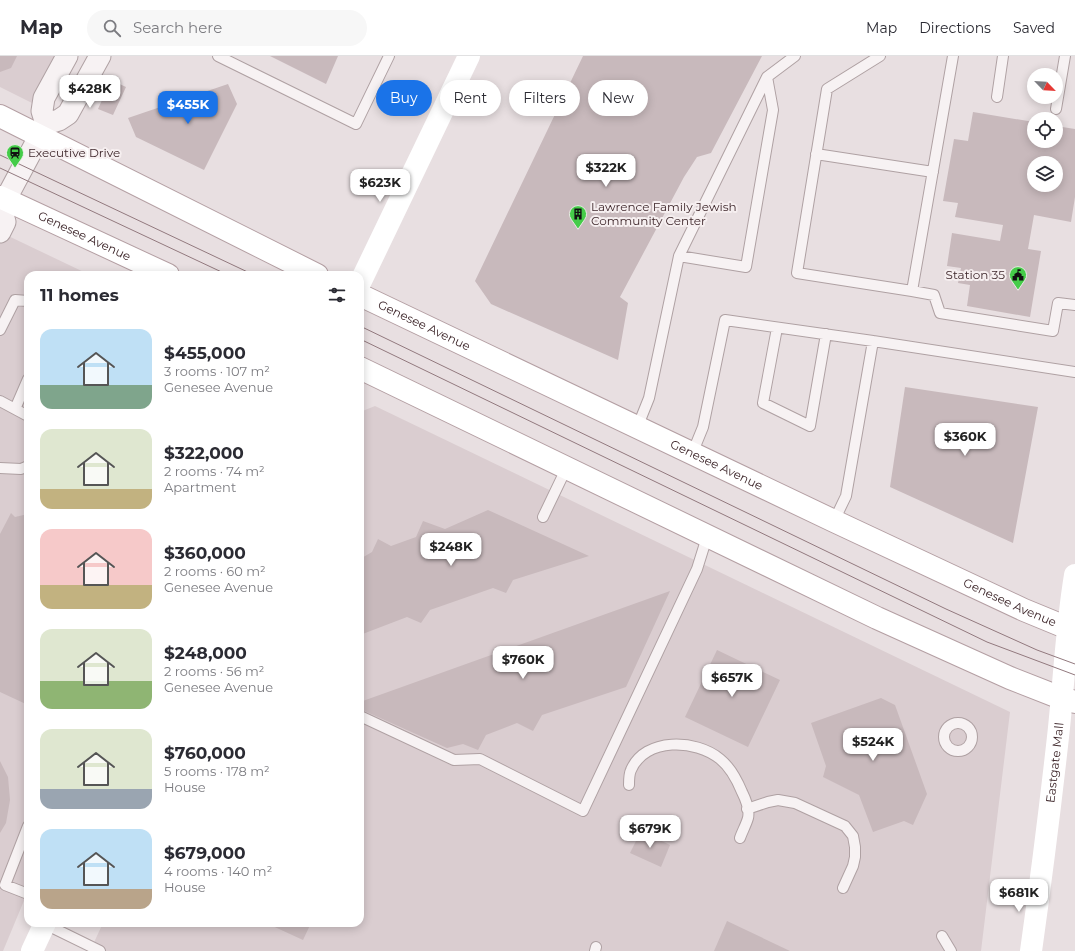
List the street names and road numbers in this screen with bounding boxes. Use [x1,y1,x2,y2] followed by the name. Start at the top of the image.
[36,208,133,264] street label: Genesee Avenue
[376,297,473,354] street label: Genesee Avenue
[668,436,765,493] street label: Genesee Avenue
[961,575,1059,630] street label: Genesee Avenue
[1042,721,1067,804] street label: Eastgate Mall

